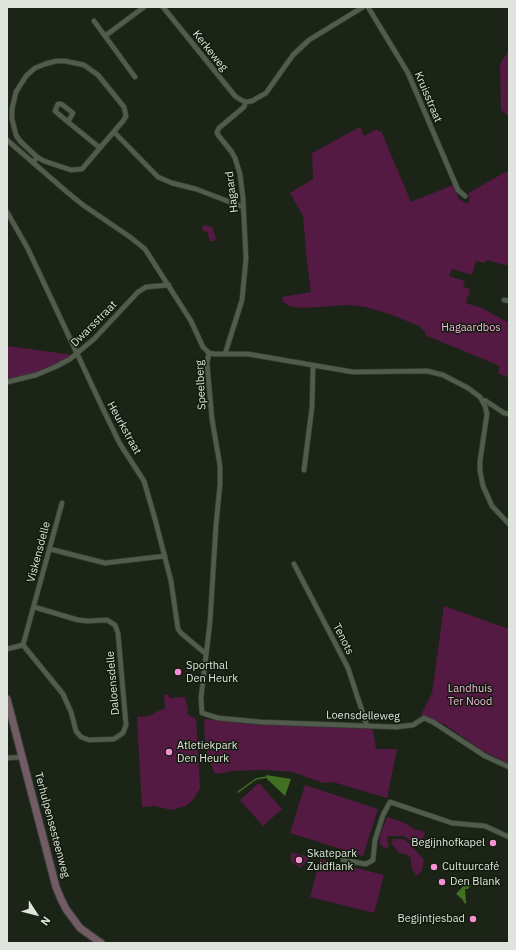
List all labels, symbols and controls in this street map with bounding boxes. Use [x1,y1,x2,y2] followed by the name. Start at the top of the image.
[190,28,230,74] street label: Kerkeweg
[411,70,445,124] street label: Kruisstraat
[223,171,241,213] street label: Hagaard
[68,298,120,350] street label: Dwarsstraat
[441,321,501,335] park label: Hagaardbos
[193,360,209,410] street label: Speelberg
[104,399,144,457] street label: Heurkstraat
[25,520,53,584] street label: Viskensdelle
[330,621,356,657] street label: Tenots
[104,650,122,716] street label: Daloensdelle
[186,659,238,685] place label: Sporthal Den Heurk
[173,667,183,677] marker: Sporthal Den Heurk
[448,682,492,708] park label: Landhuis Ter Nood
[326,709,400,723] street label: Loensdelleweg
[177,739,237,765] place label: Atletiekpark Den Heurk
[164,747,174,757] marker: Atletiekpark Den Heurk
[32,771,72,879] street label: Terhulpensesteenweg
[411,836,485,850] place label: Begijnhofkapel
[488,838,498,848] marker: Begijnhofkapel
[307,847,357,873] place label: Skatepark Zuidflank
[294,855,304,865] marker: Skatepark Zuidflank
[442,860,499,874] place label: Cultuurcafé
[429,862,439,872] marker: Cultuurcafé
[450,875,500,889] place label: Den Blank
[437,877,447,887] marker: Den Blank
[16,894,56,934] north arrow
[398,912,465,926] place label: Begijntjesbad
[38,914,54,928] text: N
[468,914,478,924] marker: Begijntjesbad

